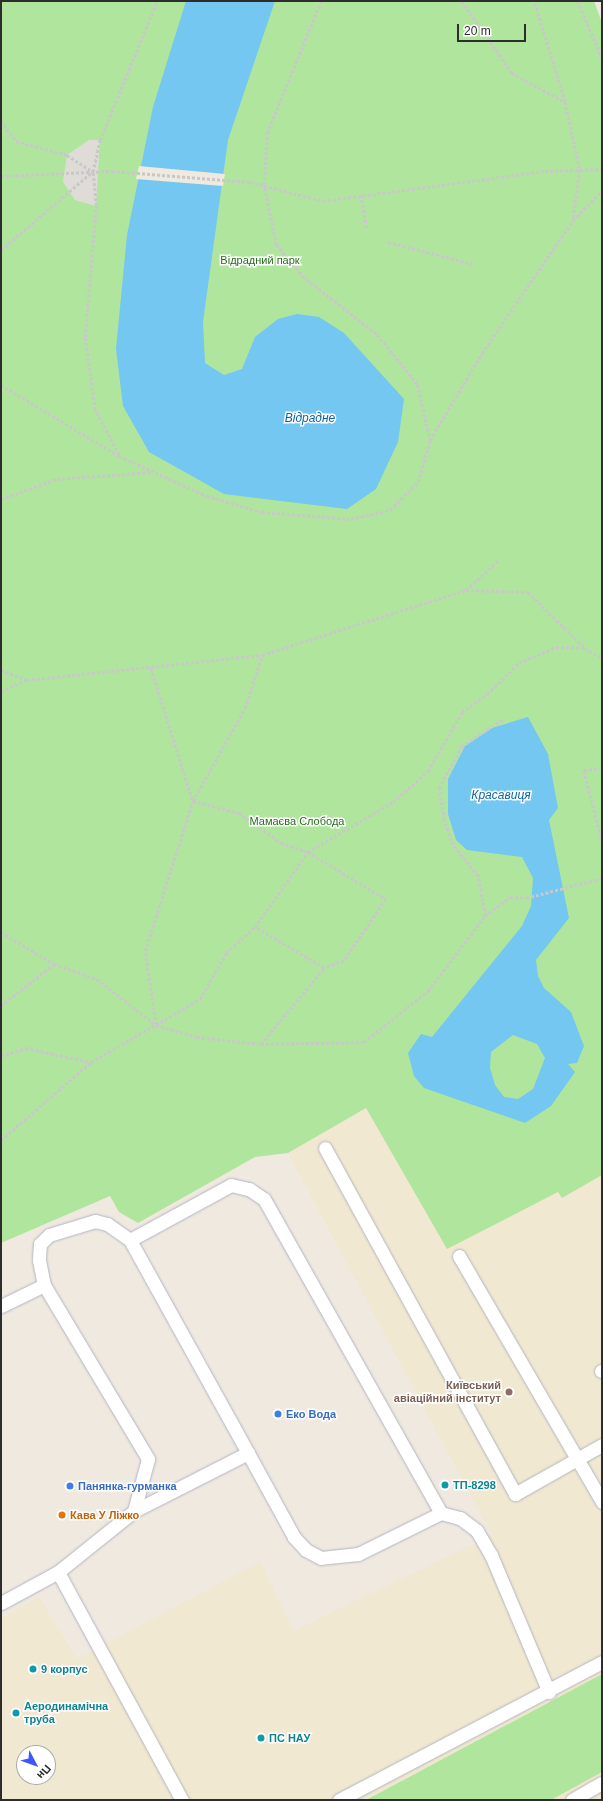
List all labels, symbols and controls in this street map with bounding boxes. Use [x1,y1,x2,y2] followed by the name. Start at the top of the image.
[459,16,528,42] scale bar
[464,24,491,38] text: 20 m
[220,253,300,267] park label: Відрадний парк
[285,412,335,426] water label: Відрадне
[471,789,531,803] water label: Красавиця
[250,814,344,828] park label: Мамаєва Слобода
[394,1379,501,1405] place label: Київський авіаційний інститут
[504,1387,514,1397] marker: Київський авіаційний інститут
[286,1407,336,1421] place label: Еко Вода
[273,1409,283,1419] marker: Еко Вода
[453,1478,496,1492] place label: ТП-8298
[78,1479,177,1493] place label: Панянка-гурманка
[440,1480,450,1490] marker: ТП-8298
[65,1481,75,1491] marker: Панянка-гурманка
[70,1508,139,1522] place label: Кава У Ліжко
[57,1510,67,1520] marker: Кава У Ліжко
[41,1662,88,1676] place label: 9 корпус
[28,1664,38,1674] marker: 9 корпус
[24,1700,108,1726] place label: Аеродинамічна труба
[11,1708,21,1718] marker: Аеродинамічна труба
[269,1731,310,1745] place label: ПС НАУ
[256,1733,266,1743] marker: ПС НАУ
[16,1745,56,1785] north arrow
[35,1763,54,1782] text: Пн

